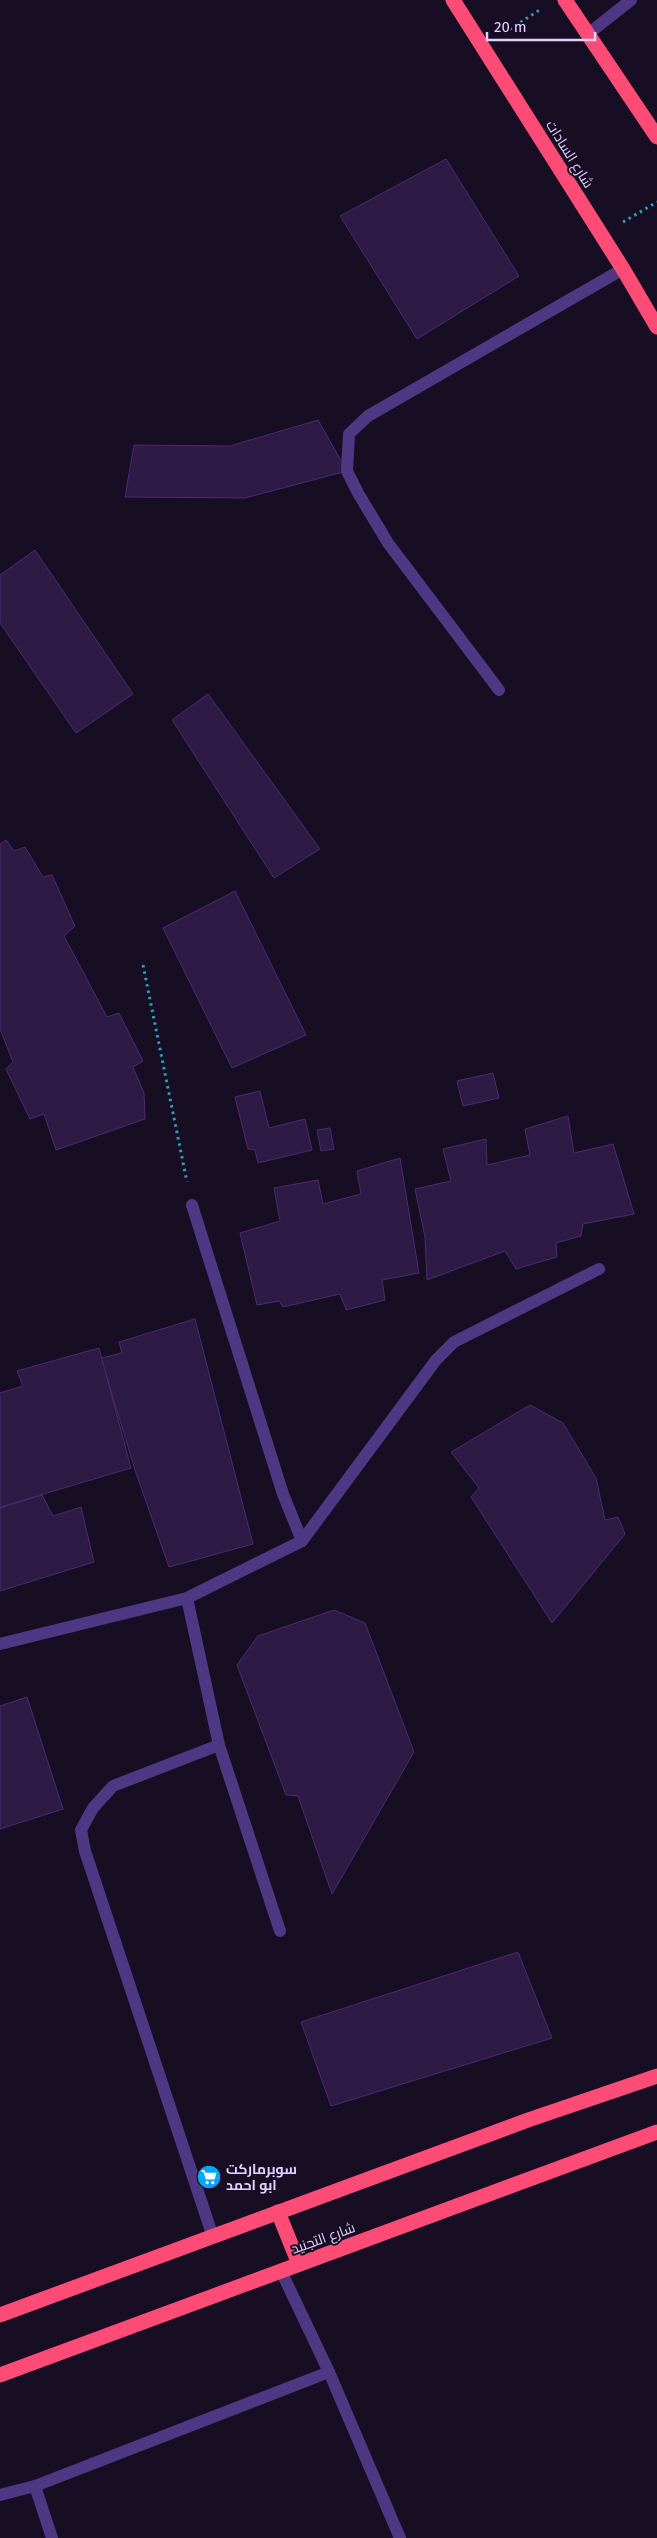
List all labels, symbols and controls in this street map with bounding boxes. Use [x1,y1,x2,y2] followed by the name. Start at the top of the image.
[487,10,594,42] scale bar
[494,18,527,36] text: 20 m
[542,117,597,191] street label: شارع السادات
[226,2161,297,2194] place label: سوبرماركت ابو احمد
[196,2164,222,2190] supermarket icon: سوبرماركت ابو احمد
[289,2219,357,2258] street label: شارع التجنيد

